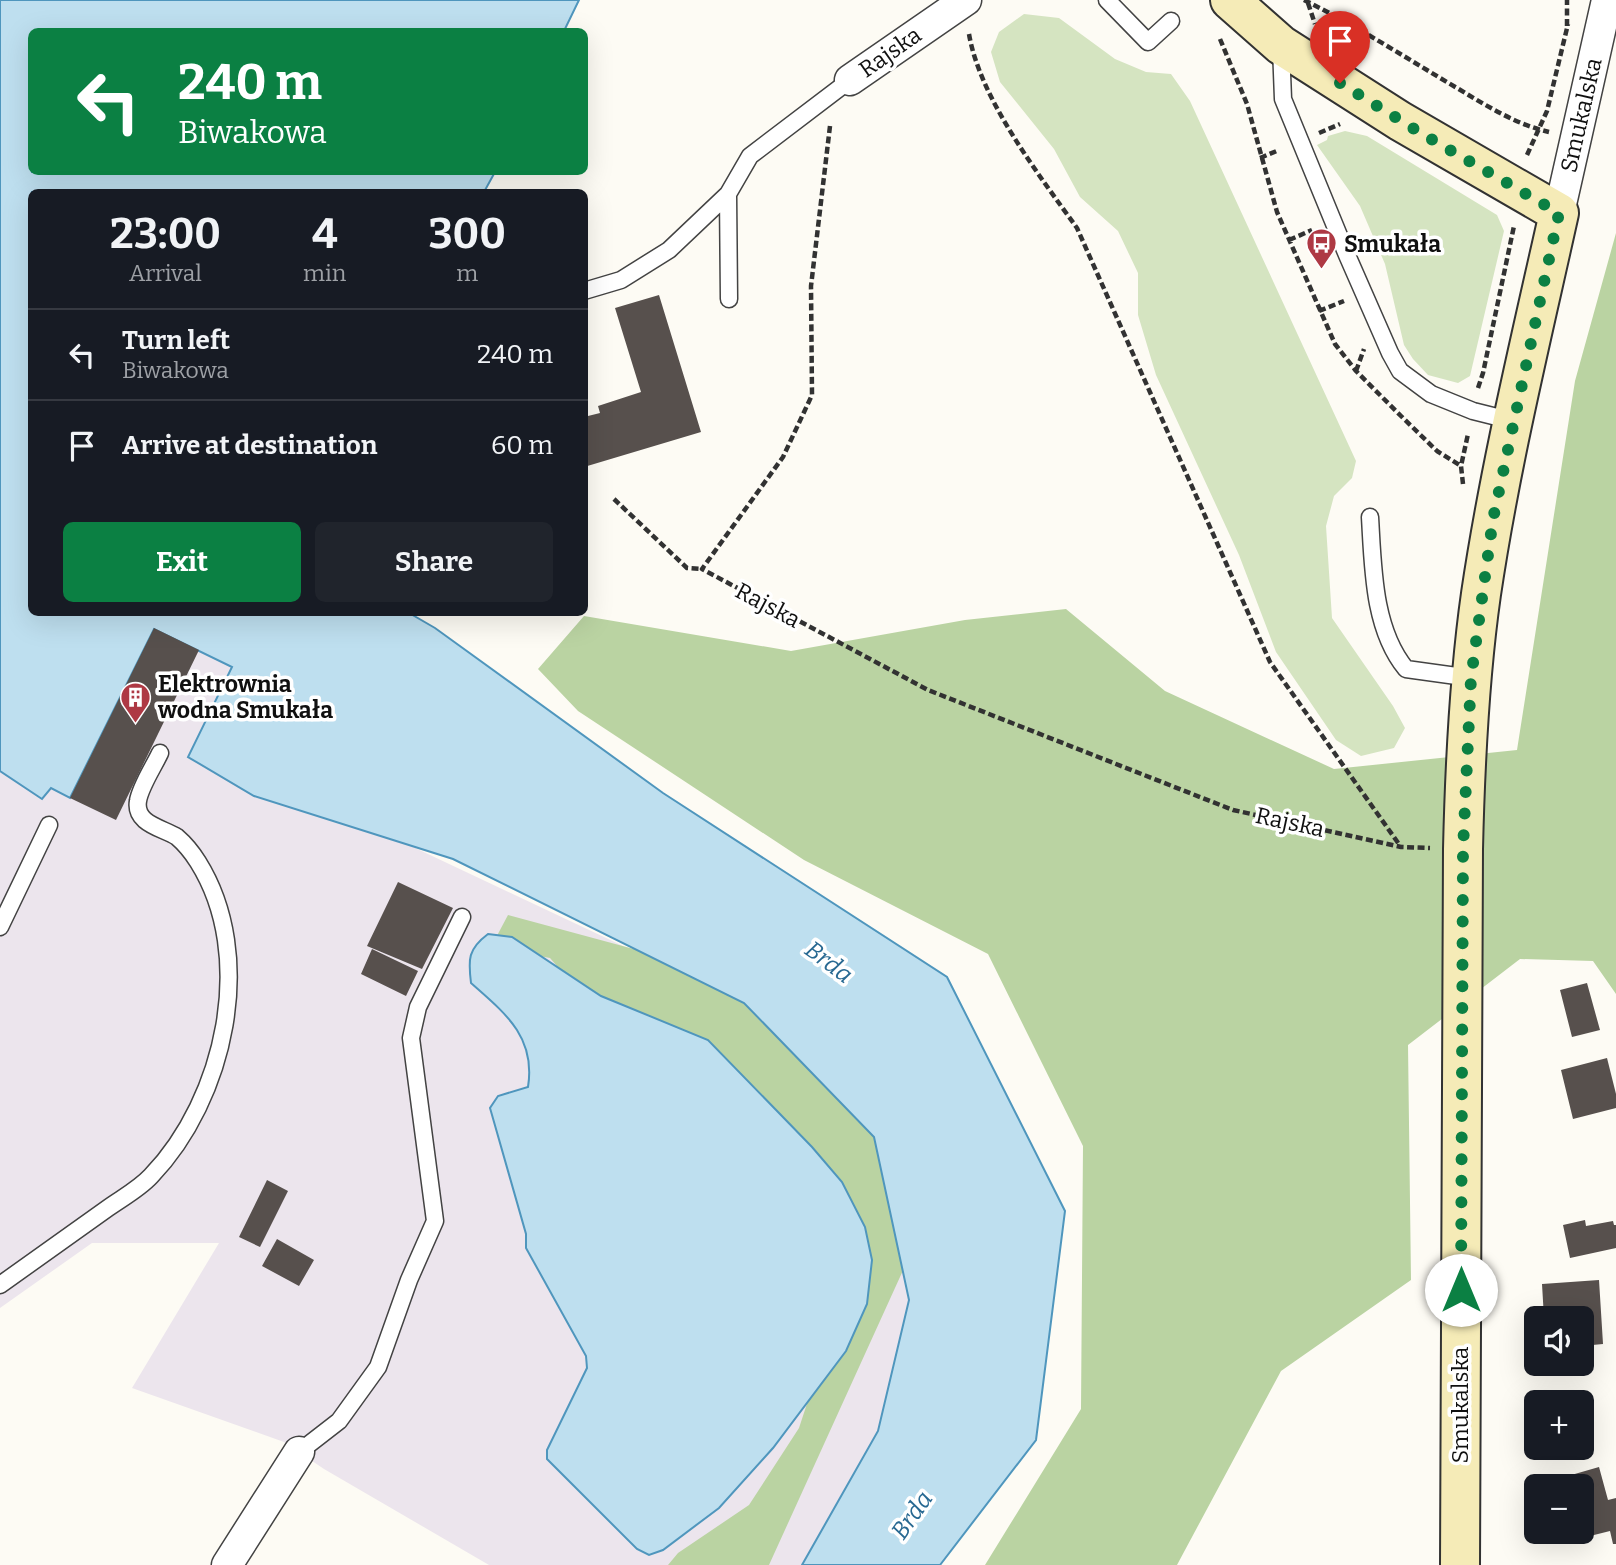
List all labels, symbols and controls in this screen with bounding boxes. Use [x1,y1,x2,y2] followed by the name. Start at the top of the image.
[1310,11,1370,83] pin
[853,20,927,83] street label: Rajska
[1321,22,1359,60] icon: arrive
[178,53,322,112] text: 240 m
[1554,55,1608,175] street label: Smukalska
[63,56,154,147] icon: left
[178,113,327,151] text: Biwakowa
[110,209,221,259] text: 23:00
[312,209,338,259] text: 4
[428,209,506,259] text: 300
[1304,227,1338,271] bus stop icon: Smukała
[1344,230,1441,258] place label: Smukała
[129,259,202,287] text: Arrival
[303,259,346,287] text: min
[456,259,478,287] text: m
[122,325,230,356] text: Turn left
[63,336,101,374] icon: left
[477,339,553,370] text: 240 m
[122,356,229,384] text: Biwakowa
[63,427,101,465] icon: arrive
[122,430,377,461] text: Arrive at destination
[491,430,553,461] text: 60 m
[63,522,301,602] button: Exit
[315,522,553,602] button: Share
[731,576,806,634] street label: Rajska
[157,670,333,724] place label: Elektrownia wodna Smukała
[118,680,152,724] building icon: Elektrownia wodna Smukała
[1253,801,1327,843] street label: Rajska
[800,935,858,989] water label: Brda
[1424,1253,1498,1327] position arrow
[1524,1306,1594,1544] map controls
[1524,1306,1594,1376] button: sound
[1446,1346,1474,1463] street label: Smukalska
[1524,1390,1594,1460] button: +
[1524,1474,1594,1544] button: −
[886,1486,938,1544] water label: Brda

